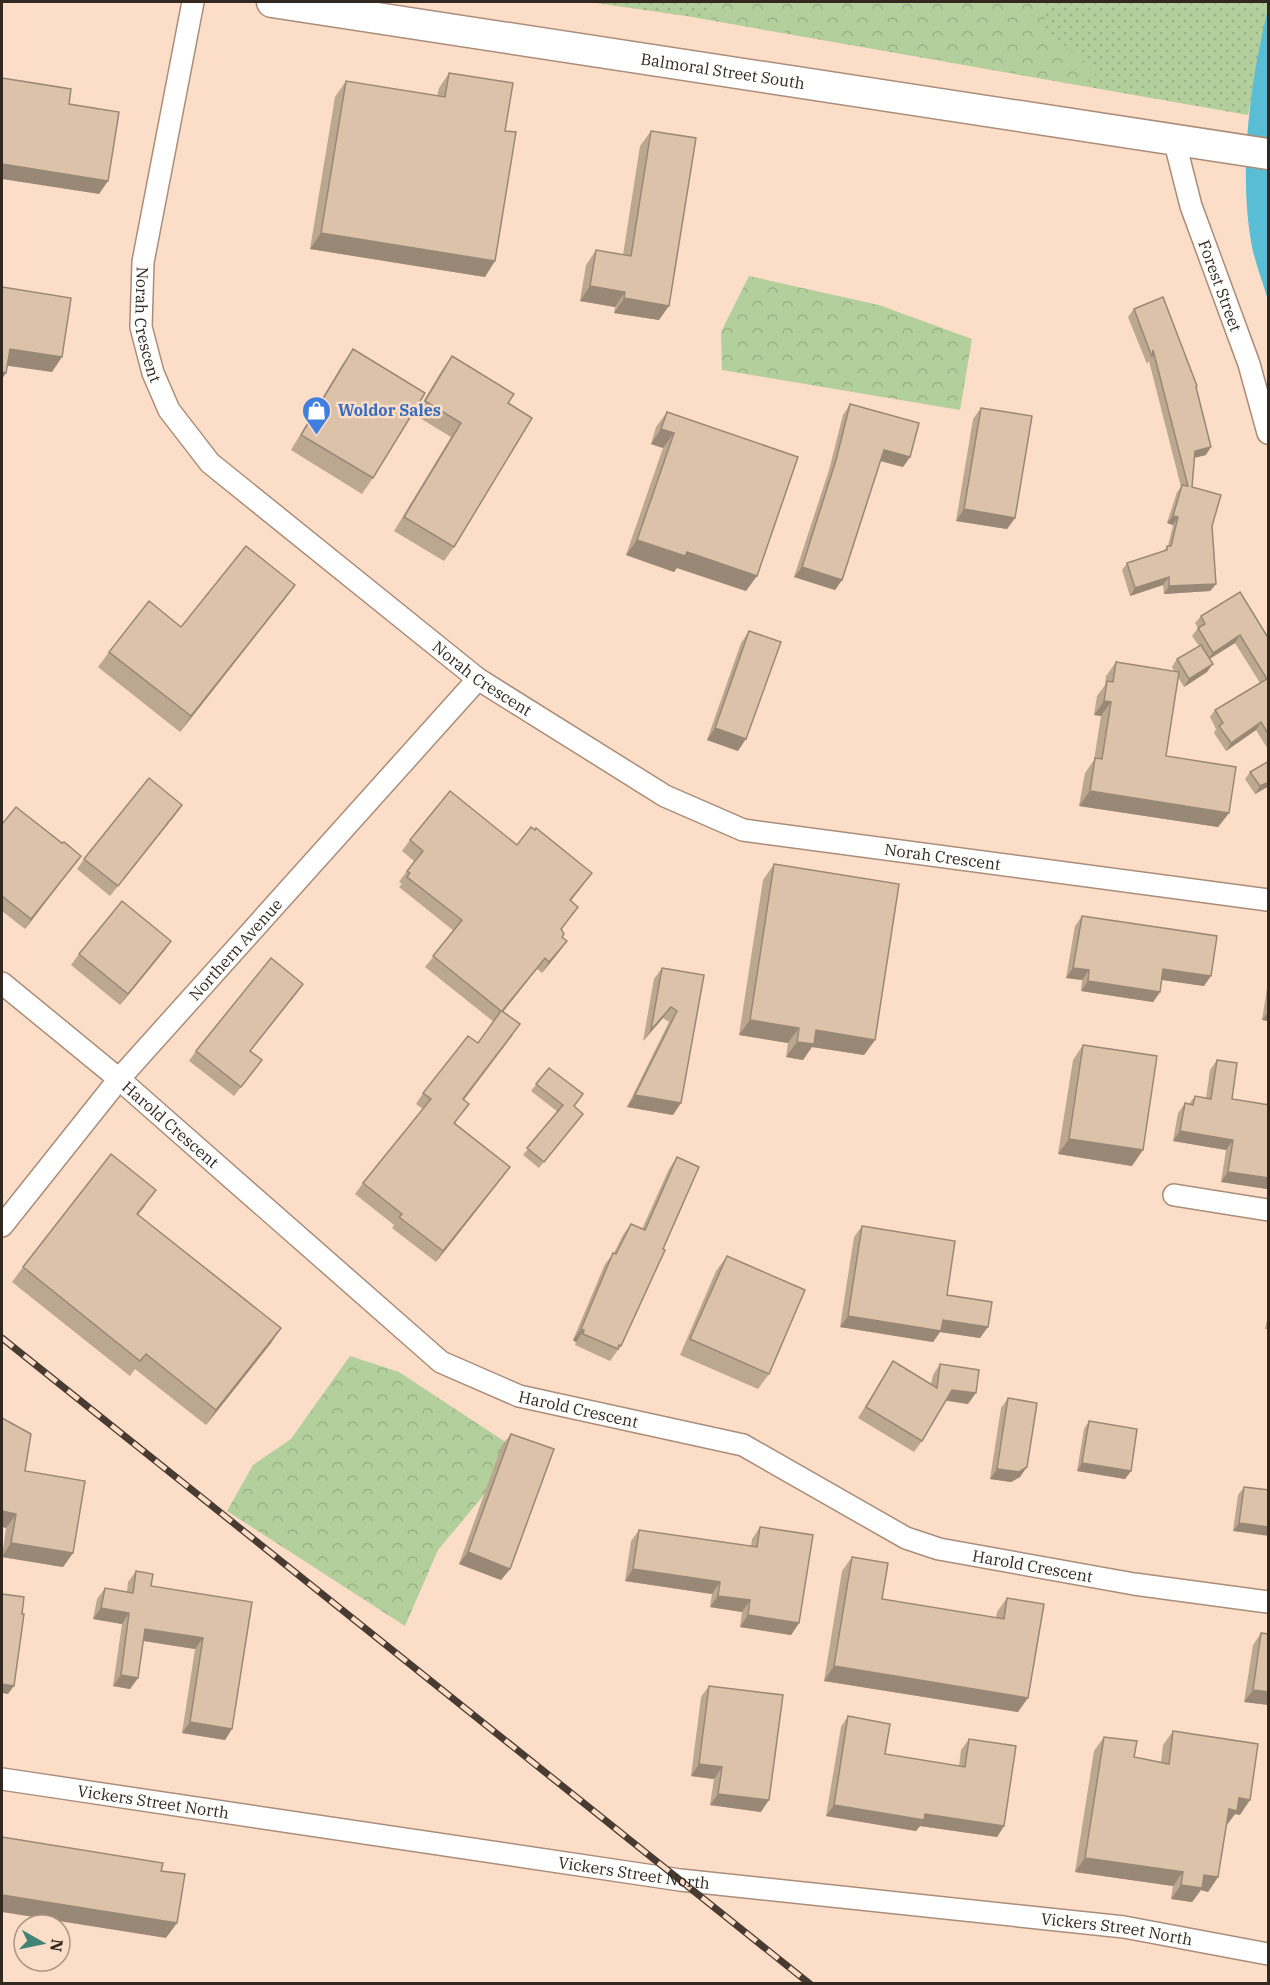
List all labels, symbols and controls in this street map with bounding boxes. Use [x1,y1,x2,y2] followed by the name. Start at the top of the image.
[639,48,806,93] street label: Balmoral Street South
[1194,237,1246,335] street label: Forest Street
[131,266,166,386] street label: Norah Crescent
[301,394,333,436] shop icon: Woldor Sales
[338,400,441,420] place label: Woldor Sales
[429,636,536,720] street label: Norah Crescent
[883,839,1002,874] street label: Norah Crescent
[184,894,286,1005] street label: Northern Avenue
[118,1077,223,1172] street label: Harold Crescent
[517,1386,641,1432] street label: Harold Crescent
[971,1545,1095,1586] street label: Harold Crescent
[76,1780,230,1823] street label: Vickers Street North
[557,1852,711,1893] street label: Vickers Street North
[1040,1908,1194,1950] street label: Vickers Street North
[12,1913,72,1973] north arrow
[46,1938,68,1953] text: N

